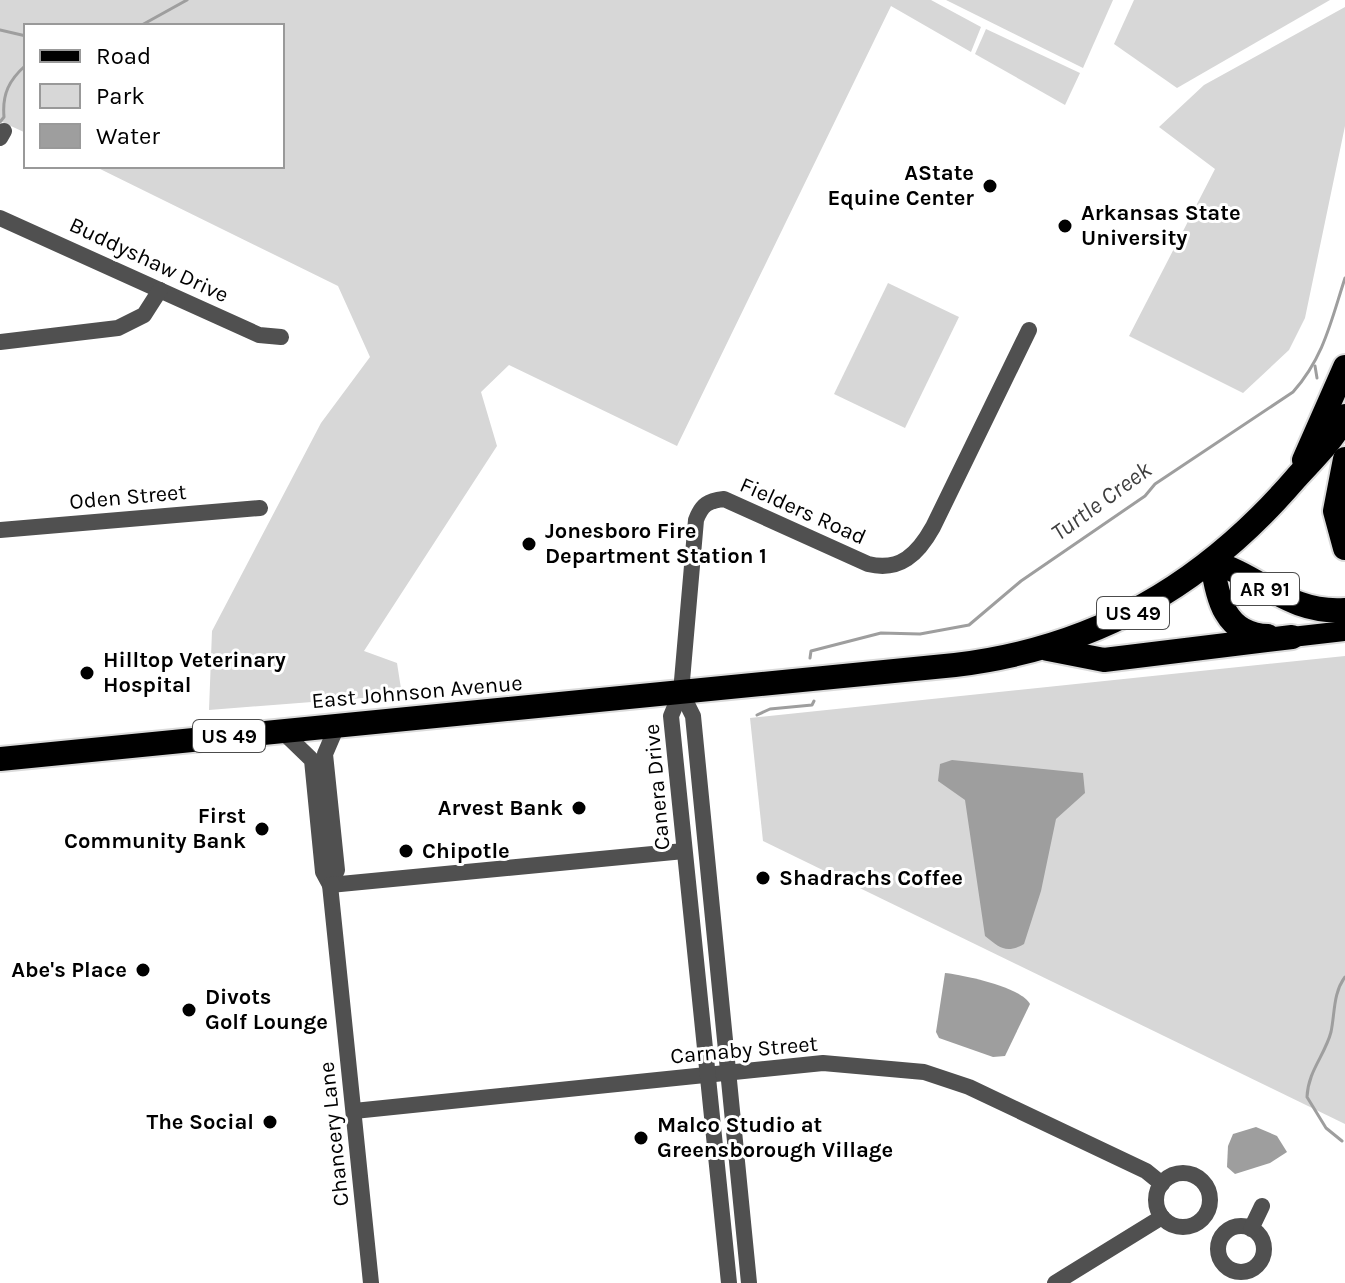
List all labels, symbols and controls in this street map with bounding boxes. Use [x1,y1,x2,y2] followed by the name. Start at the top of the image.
[24,24,284,168] legend
[96,42,151,70] text: Road
[96,82,145,110] text: Park
[96,122,160,150] text: Water
[827,160,974,211] place label: AState Equine Center
[981,177,999,195] marker: AState Equine Center
[1081,200,1241,251] place label: Arkansas State University
[65,212,233,308] street label: Buddyshaw Drive
[1056,217,1074,235] marker: Arkansas State University
[1045,455,1157,547] water label: Turtle Creek
[736,472,870,550] street label: Fielders Road
[68,479,188,515] street label: Oden Street
[545,518,767,569] place label: Jonesboro Fire Department Station 1
[520,535,538,553] marker: Jonesboro Fire Department Station 1
[1231,573,1299,605] road number: AR 91
[1097,597,1169,629] road number: US 49
[103,647,286,698] place label: Hilltop Veterinary Hospital
[78,664,96,682] marker: Hilltop Veterinary Hospital
[311,670,523,714] street label: East Johnson Avenue
[193,720,265,752] road number: US 49
[639,723,675,851] street label: Canera Drive
[438,795,563,821] place label: Arvest Bank
[570,799,588,817] marker: Arvest Bank
[64,803,246,854] place label: First Community Bank
[253,820,271,838] marker: First Community Bank
[422,838,510,864] place label: Chipotle
[397,842,415,860] marker: Chipotle
[779,865,963,891] place label: Shadrachs Coffee
[754,869,772,887] marker: Shadrachs Coffee
[11,957,127,983] place label: Abe's Place
[134,961,152,979] marker: Abe's Place
[205,984,328,1035] place label: Divots Golf Lounge
[180,1001,198,1019] marker: Divots Golf Lounge
[669,1031,819,1069] street label: Carnaby Street
[313,1060,355,1208] street label: Chancery Lane
[146,1109,254,1135] place label: The Social
[657,1112,893,1163] place label: Malco Studio at Greensborough Village
[261,1113,279,1131] marker: The Social
[632,1129,650,1147] marker: Malco Studio at Greensborough Village

